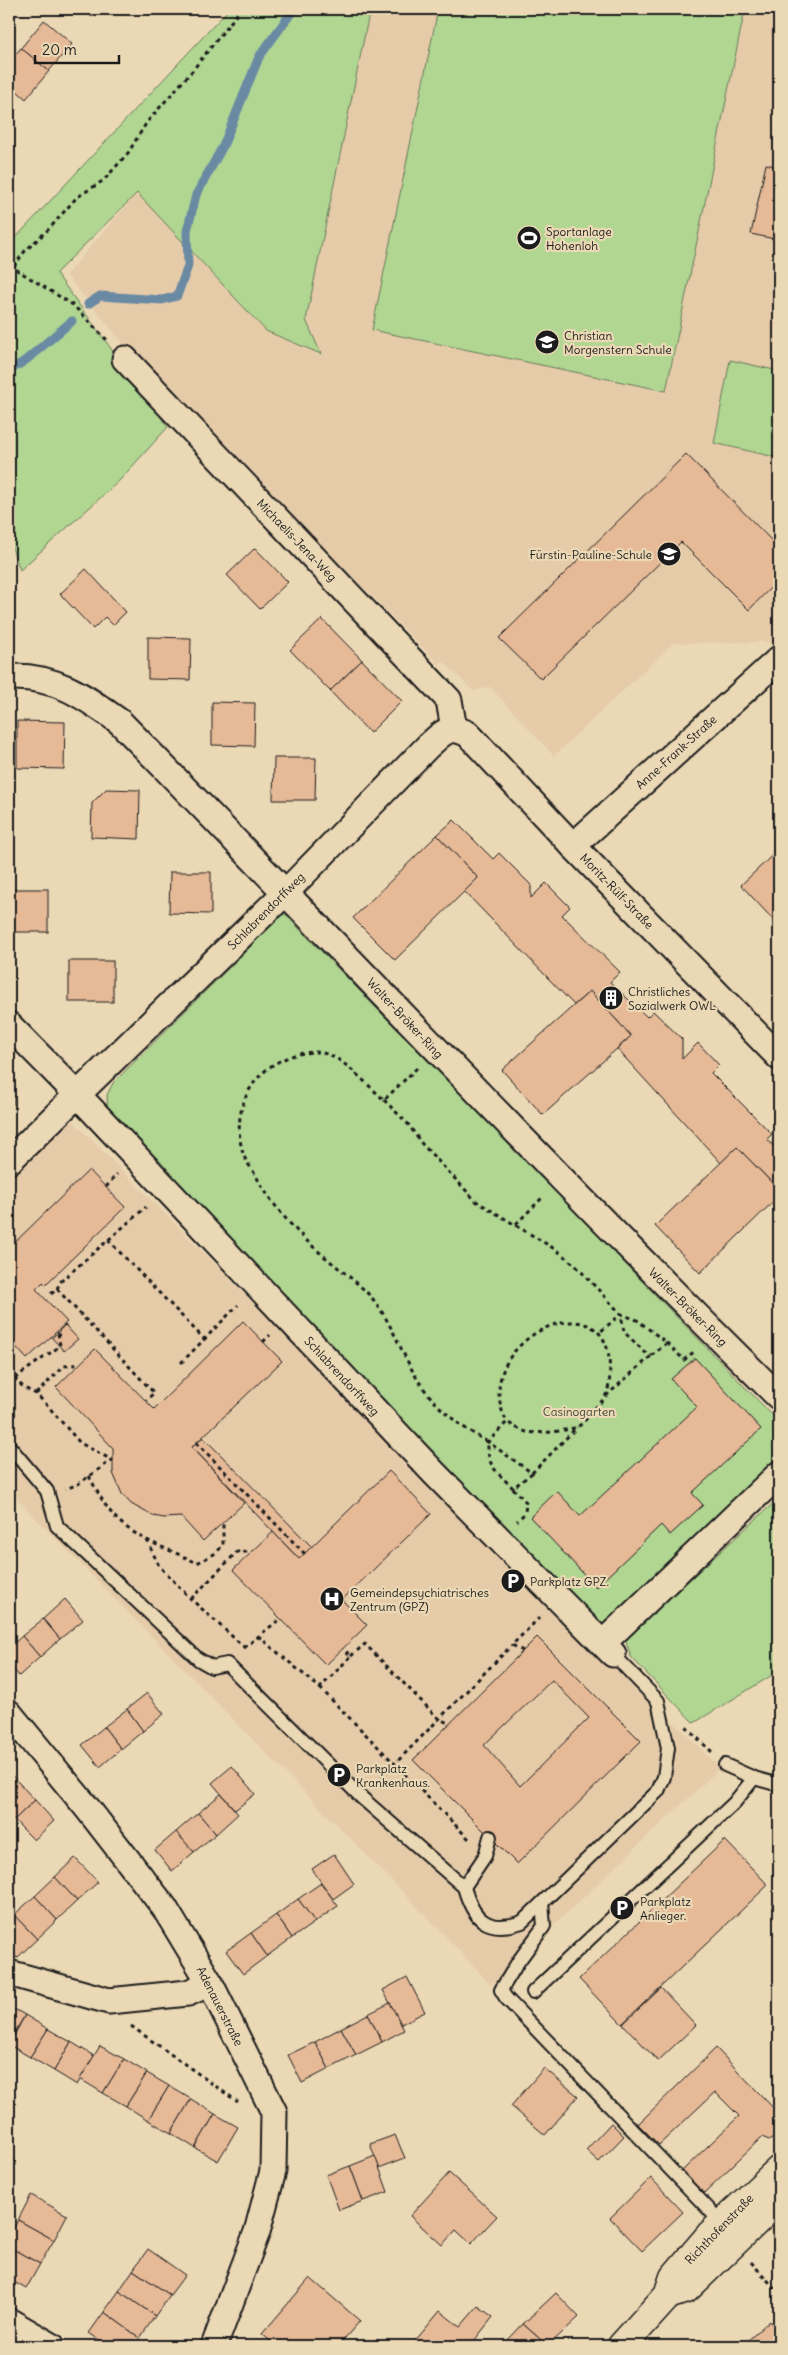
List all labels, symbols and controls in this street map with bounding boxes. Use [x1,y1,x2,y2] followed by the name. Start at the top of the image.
[35,32,119,64] scale bar
[42,40,77,59] text: 20 m
[546,224,612,253] place label: Sportanlage Hohenloh
[516,225,542,251] sports icon: Sportanlage Hohenloh
[564,328,672,357] place label: Christian Morgenstern Schule
[534,329,560,355] school or university icon: Christian Morgenstern Schule
[254,496,340,584] street label: Michaelis-Jena-Weg
[656,541,682,567] school or university icon: Fürstin-Pauline-Schule
[529,547,652,562] place label: Fürstin-Pauline-Schule
[632,712,720,792] street label: Anne-Frank-Straße
[577,850,657,932] street label: Moritz-Rülf-Straße
[224,869,308,953] street label: Schlabrendorffweg
[364,975,446,1061] street label: Walter-Bröker-Ring
[628,984,716,1013] place label: Christliches Sozialwerk OWL
[598,985,624,1011] building icon: Christliches Sozialwerk OWL
[646,1265,730,1349] street label: Walter-Bröker-Ring
[301,1333,383,1419] street label: Schlabrendorffweg
[543,1404,615,1419] park label: Casinogarten
[500,1568,526,1594] parking icon: Parkplatz GPZ.
[530,1574,609,1589] place label: Parkplatz GPZ.
[350,1585,489,1614] place label: Gemeindepsychiatrisches Zentrum (GPZ)
[319,1586,345,1612] hospital icon: Gemeindepsychiatrisches Zentrum (GPZ)
[356,1761,430,1790] place label: Parkplatz Krankenhaus.
[326,1762,352,1788] parking icon: Parkplatz Krankenhaus.
[640,1894,691,1923] place label: Parkplatz Anlieger.
[609,1895,635,1921] parking icon: Parkplatz Anlieger.
[193,1964,247,2048] street label: Adenauerstraße
[682,2191,756,2267] street label: Richthofenstraße

